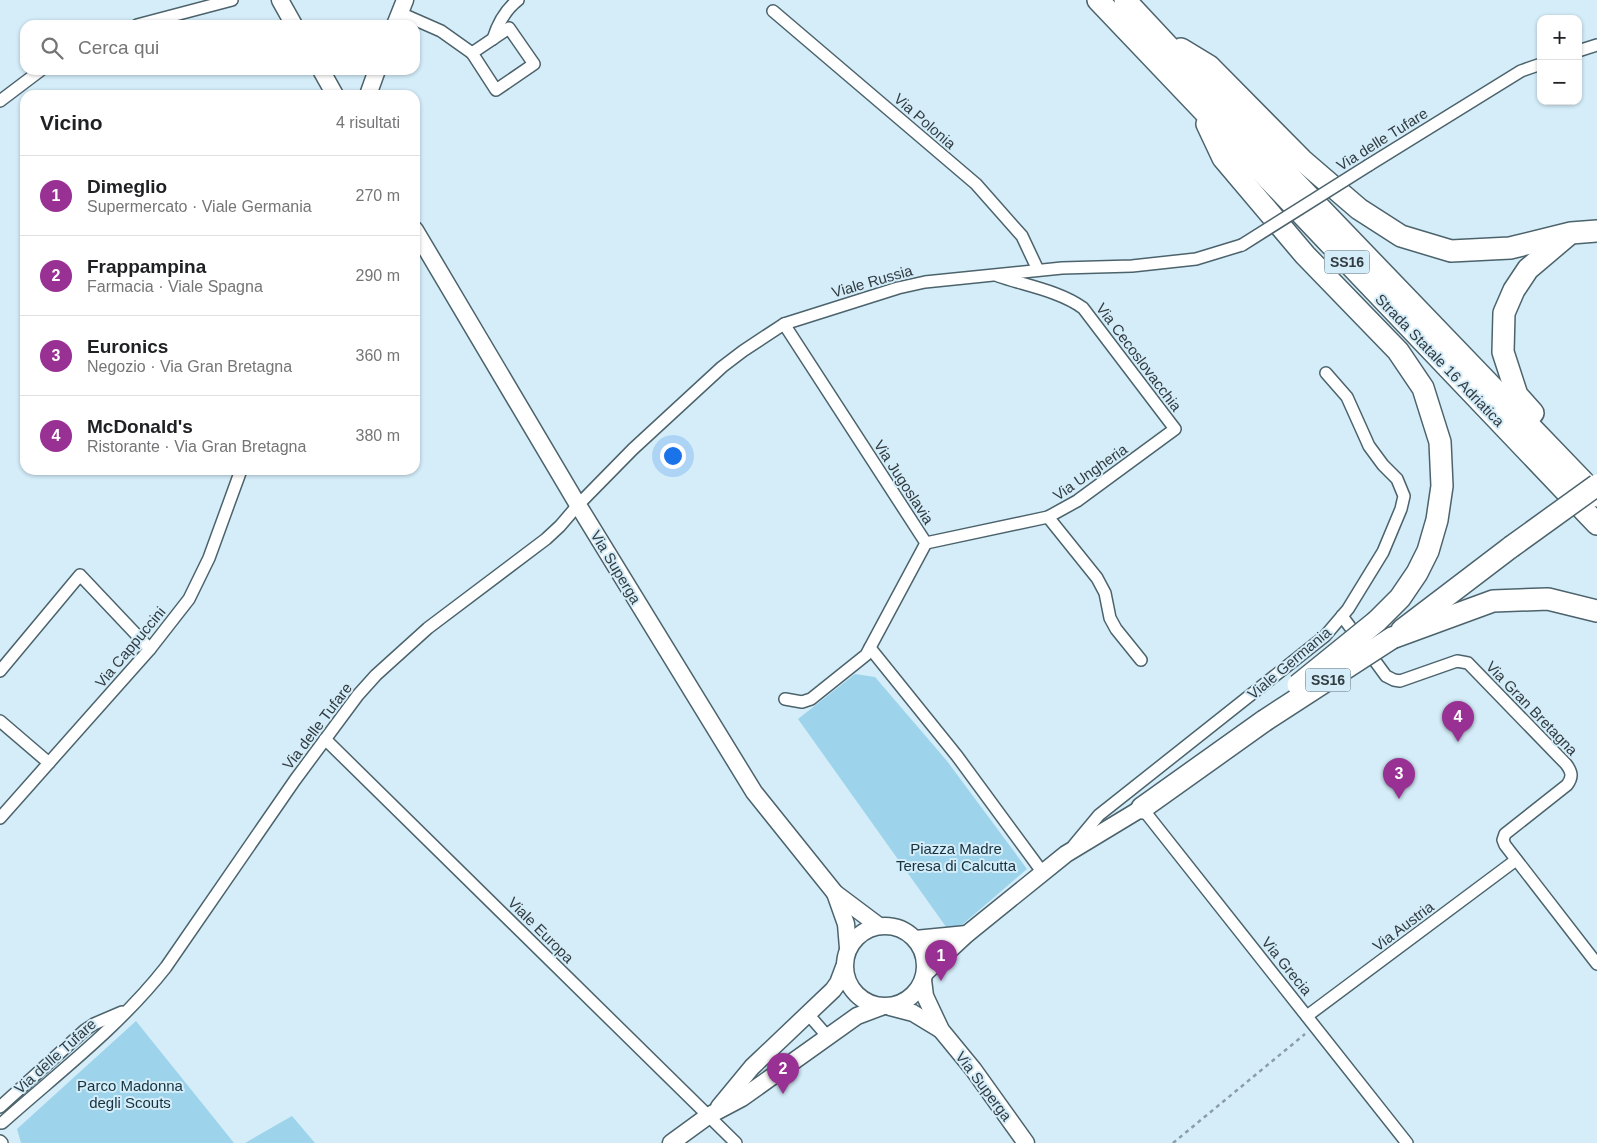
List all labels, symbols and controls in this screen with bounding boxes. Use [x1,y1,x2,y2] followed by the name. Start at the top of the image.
[1537,15,1582,105] map controls
[1537,15,1582,60] button: +
[20,20,420,75] search box
[38,34,66,62] icon: search
[78,37,159,58] text: Cerca qui
[1537,60,1582,105] button: −
[891,90,960,153] street label: Via Polonia
[1333,104,1431,174] street label: Via delle Tufare
[40,111,103,134] text: Vicino
[336,114,400,131] text: 4 risultati
[87,176,167,197] text: Dimeglio
[52,187,60,204] text: 1
[356,187,400,204] text: 270 m
[87,198,312,215] text: Supermercato · Viale Germania
[1324,250,1370,274] road number: SS16
[87,256,206,277] text: Frappampina
[830,261,915,301] street label: Viale Russia
[52,267,60,284] text: 2
[356,267,400,284] text: 290 m
[87,278,263,295] text: Farmacia · Viale Spagna
[1372,290,1508,430] street label: Strada Statale 16 Adriatica
[1093,300,1185,415] street label: Via Cecoslovacchia
[87,336,168,357] text: Euronics
[52,347,60,364] text: 3
[356,347,400,364] text: 360 m
[87,358,292,375] text: Negozio · Via Gran Bretagna
[87,416,193,437] text: McDonald's
[52,427,60,444] text: 4
[356,427,400,444] text: 380 m
[871,437,938,528] street label: Via Jugoslavia
[87,438,306,455] text: Ristorante · Via Gran Bretagna
[1050,440,1131,504] street label: Via Ungheria
[660,443,686,469] your location
[588,527,645,607] street label: Via Superga
[91,603,169,691] street label: Via Cappuccini
[1244,623,1334,703] street label: Viale Germania
[1483,658,1582,759] street label: Via Gran Bretagna
[1306,668,1350,692] road number: SS16
[279,679,355,773] street label: Via delle Tufare
[1442,701,1474,742] pin: 4
[1383,758,1415,799] pin: 3
[896,840,1017,874] park label: Piazza Madre Teresa di Calcutta
[505,894,578,967] street label: Viale Europa
[1369,897,1437,954] street label: Via Austria
[1258,934,1316,999] street label: Via Grecia
[925,940,957,981] pin: 1
[11,1015,99,1097] street label: Via delle Tufare
[952,1048,1016,1124] street label: Via Superga
[767,1053,799,1094] pin: 2
[77,1077,184,1111] park label: Parco Madonna degli Scouts

